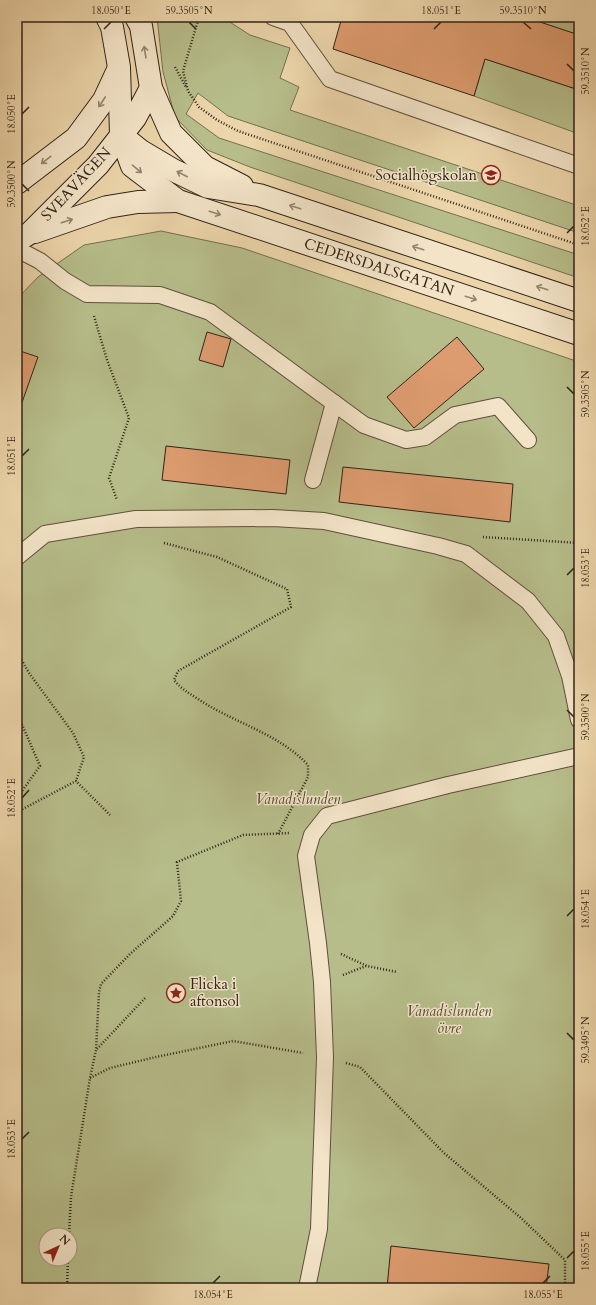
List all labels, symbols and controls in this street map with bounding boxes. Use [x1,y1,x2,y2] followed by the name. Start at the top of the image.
[91,4,131,18] text: 18.050°E
[166,4,213,18] text: 59.3505°N
[421,4,461,18] text: 18.051°E
[500,4,547,18] text: 59.3510°N
[141,46,149,59] one-way arrow
[579,47,593,94] text: 59.3510°N
[5,94,19,134] text: 18.050°E
[97,96,106,107] one-way arrow
[37,143,116,225] street label: SVEAVÄGEN
[41,156,52,164] one-way arrow
[5,160,19,207] text: 59.3500°N
[480,164,502,186] school or university icon: Socialhögskolan
[132,165,142,174] one-way arrow
[375,165,477,185] place label: Socialhögskolan
[176,170,188,177] one-way arrow
[289,203,302,210] one-way arrow
[579,206,593,246] text: 18.052°E
[209,210,222,217] one-way arrow
[60,217,73,224] one-way arrow
[301,233,457,301] street label: CEDERSDALSGATAN
[412,244,425,251] one-way arrow
[536,284,548,292] one-way arrow
[465,295,478,302] one-way arrow
[579,370,593,417] text: 59.3505°N
[5,436,19,476] text: 18.051°E
[579,548,593,588] text: 18.053°E
[579,693,593,740] text: 59.3500°N
[5,778,19,818] text: 18.052°E
[255,789,341,809] park label: Vanadislunden
[579,889,593,929] text: 18.054°E
[190,974,240,1011] place label: Flicka i aftonsol
[165,982,187,1004] place icon: Flicka i aftonsol
[406,1001,492,1038] park label: Vanadislunden övre
[579,1016,593,1063] text: 59.3495°N
[5,1119,19,1159] text: 18.053°E
[38,1227,78,1267] north arrow
[56,1231,74,1249] text: N
[579,1231,593,1271] text: 18.055°E
[193,1288,233,1302] text: 18.054°E
[523,1288,563,1302] text: 18.055°E

